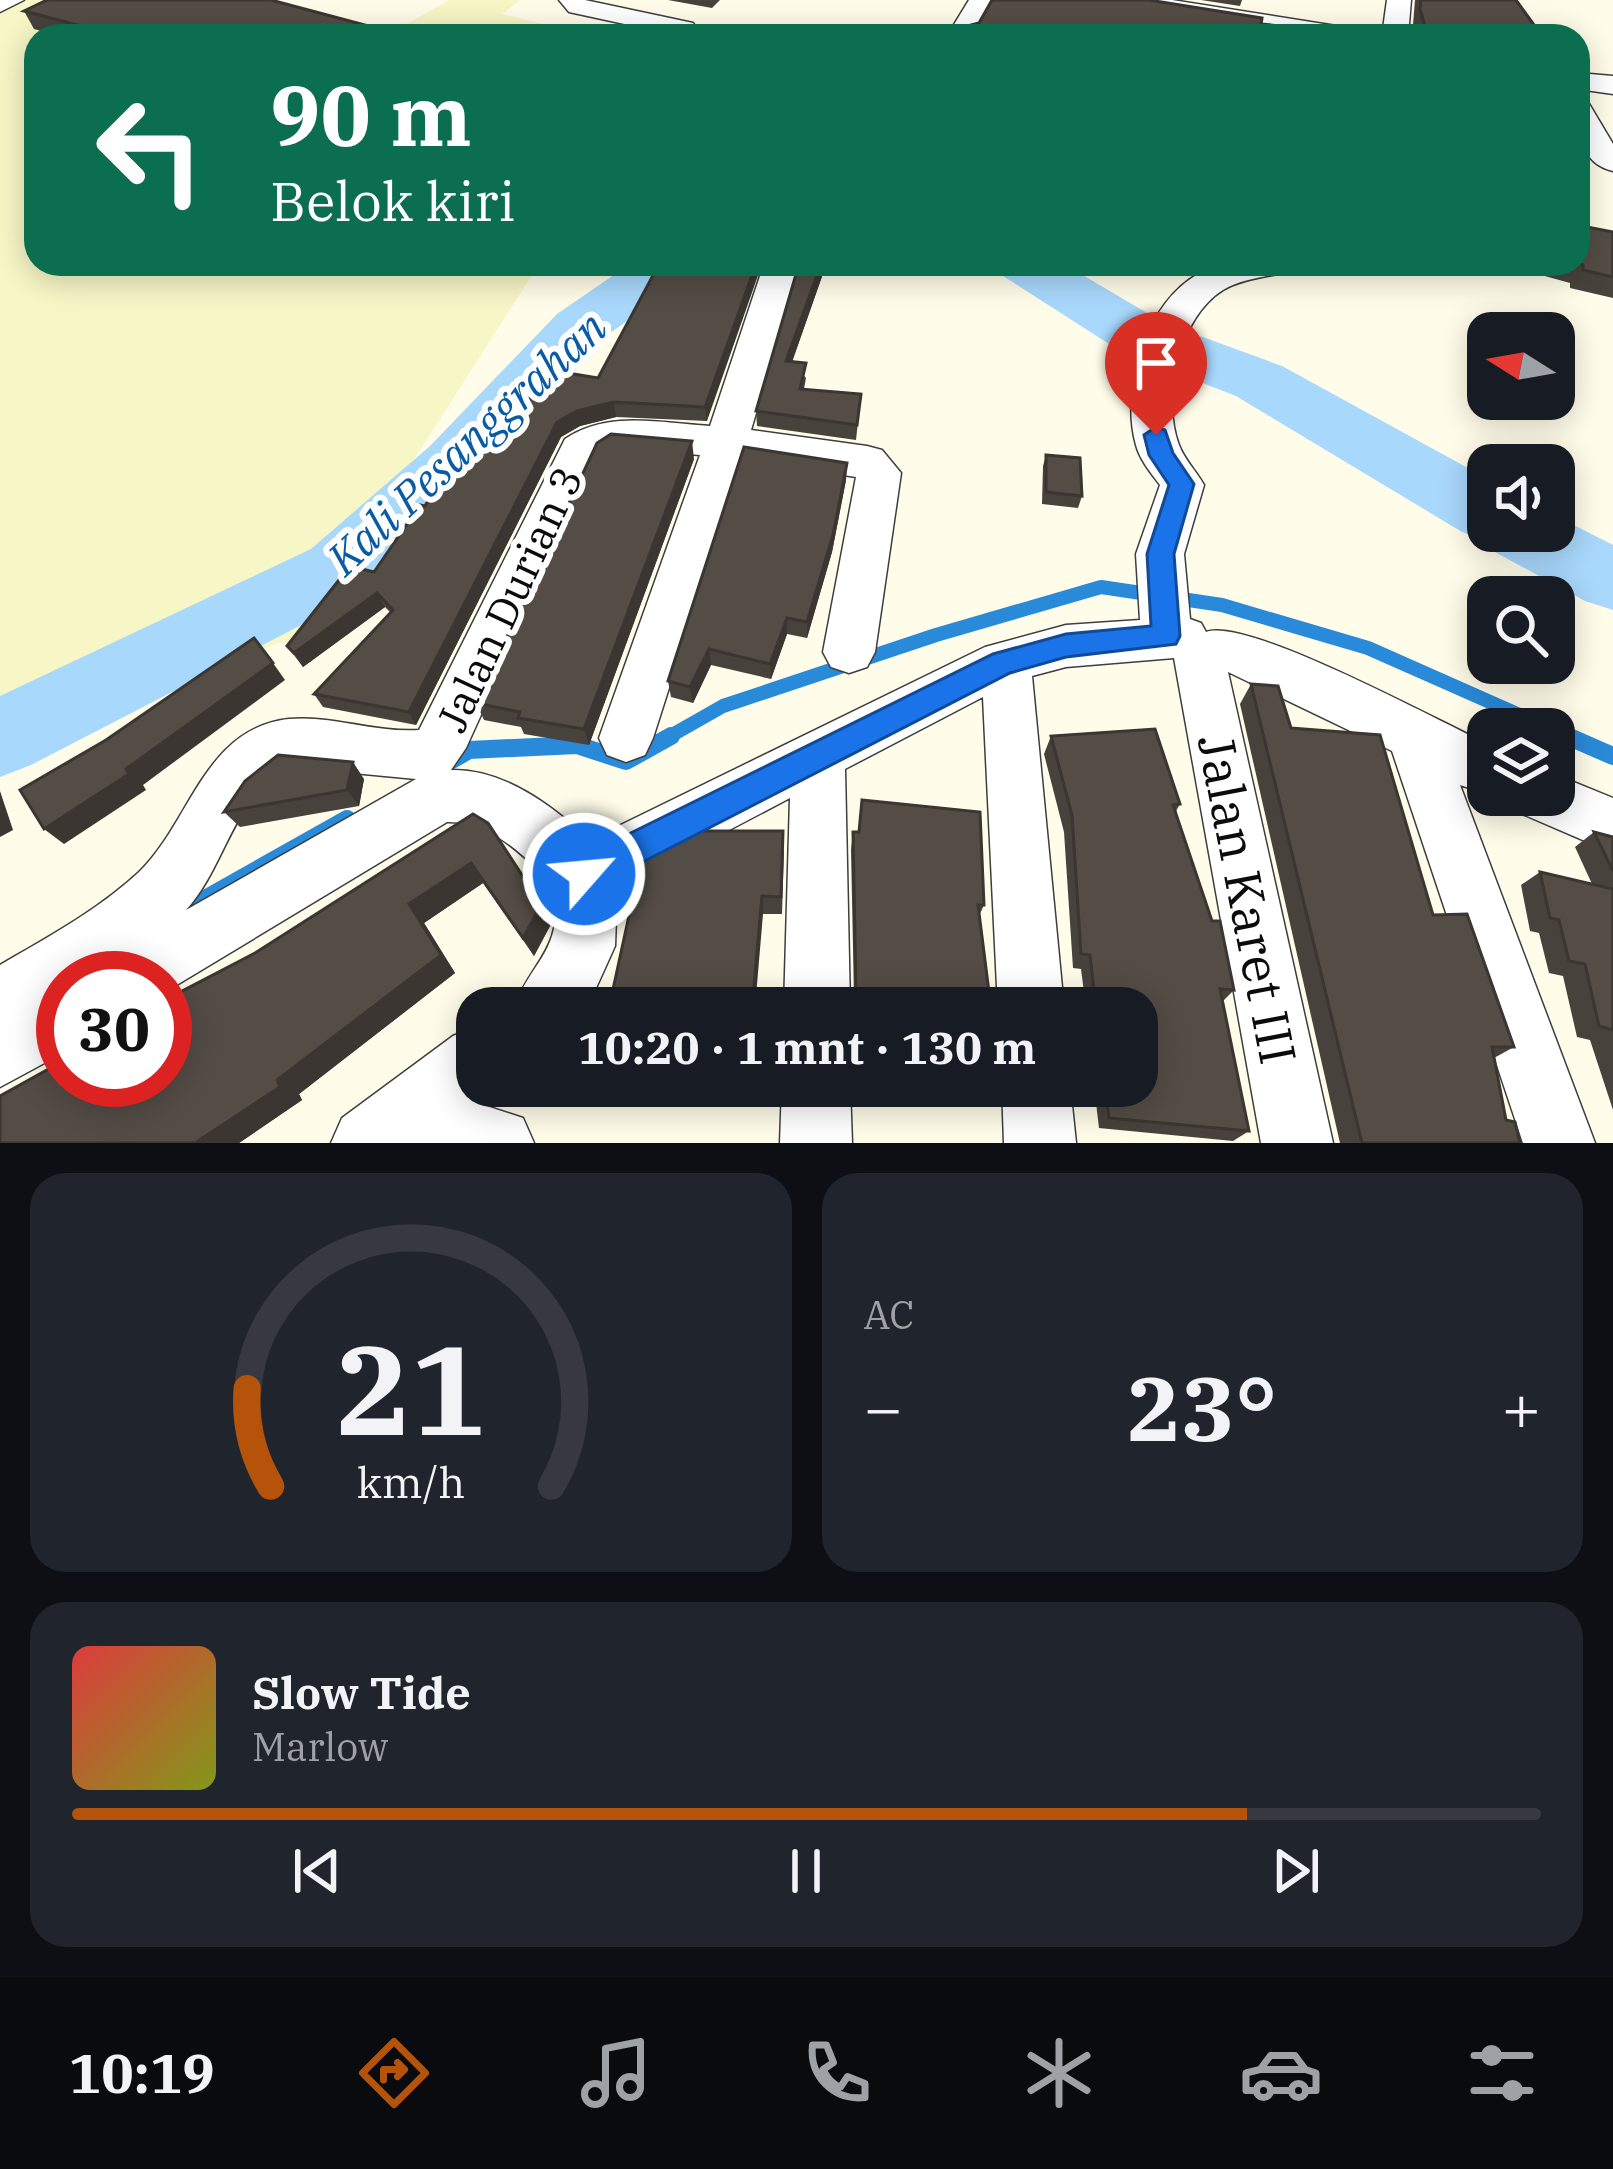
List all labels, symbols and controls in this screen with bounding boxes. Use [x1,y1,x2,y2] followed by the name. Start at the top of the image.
[270,60,472,169] text: 90 m
[72,72,228,228] icon: left
[270,166,515,236] text: Belok kiri
[313,297,618,587] water label: Kali Pesanggrahan
[1105,312,1207,435] pin
[1467,312,1575,420] north arrow
[1467,312,1575,816] map controls
[1123,330,1189,396] icon: arrive
[1467,444,1575,552] button: sound
[424,458,594,740] street label: Jalan Durian 3
[1467,576,1575,684] button: search
[1467,708,1575,816] button: layers
[1184,729,1312,1069] street label: Jalan Karet III
[521,811,647,937] position arrow
[36,951,192,1107] speed limit sign: 30
[578,1018,1036,1076] text: 10:20 · 1 mnt · 130 m
[864,1289,915,1340] text: AC
[336,1307,486,1469] text: 21
[1127,1349,1277,1466] text: 23°
[864,1364,903,1450] text: −
[1501,1364,1541,1450] text: +
[357,1453,465,1509] text: km/h
[252,1663,471,1721] text: Slow Tide
[252,1721,388,1772] text: Marlow
[284,1838,350,1904] icon: previous
[773,1838,839,1904] icon: pause
[1263,1838,1329,1904] icon: next
[352,2031,436,2115] icon: directions
[574,2031,658,2115] icon: music
[795,2031,879,2115] icon: phone
[1017,2031,1101,2115] icon: climate
[1239,2031,1323,2115] icon: car
[1460,2031,1544,2115] icon: filters
[69,2038,215,2108] text: 10:19

